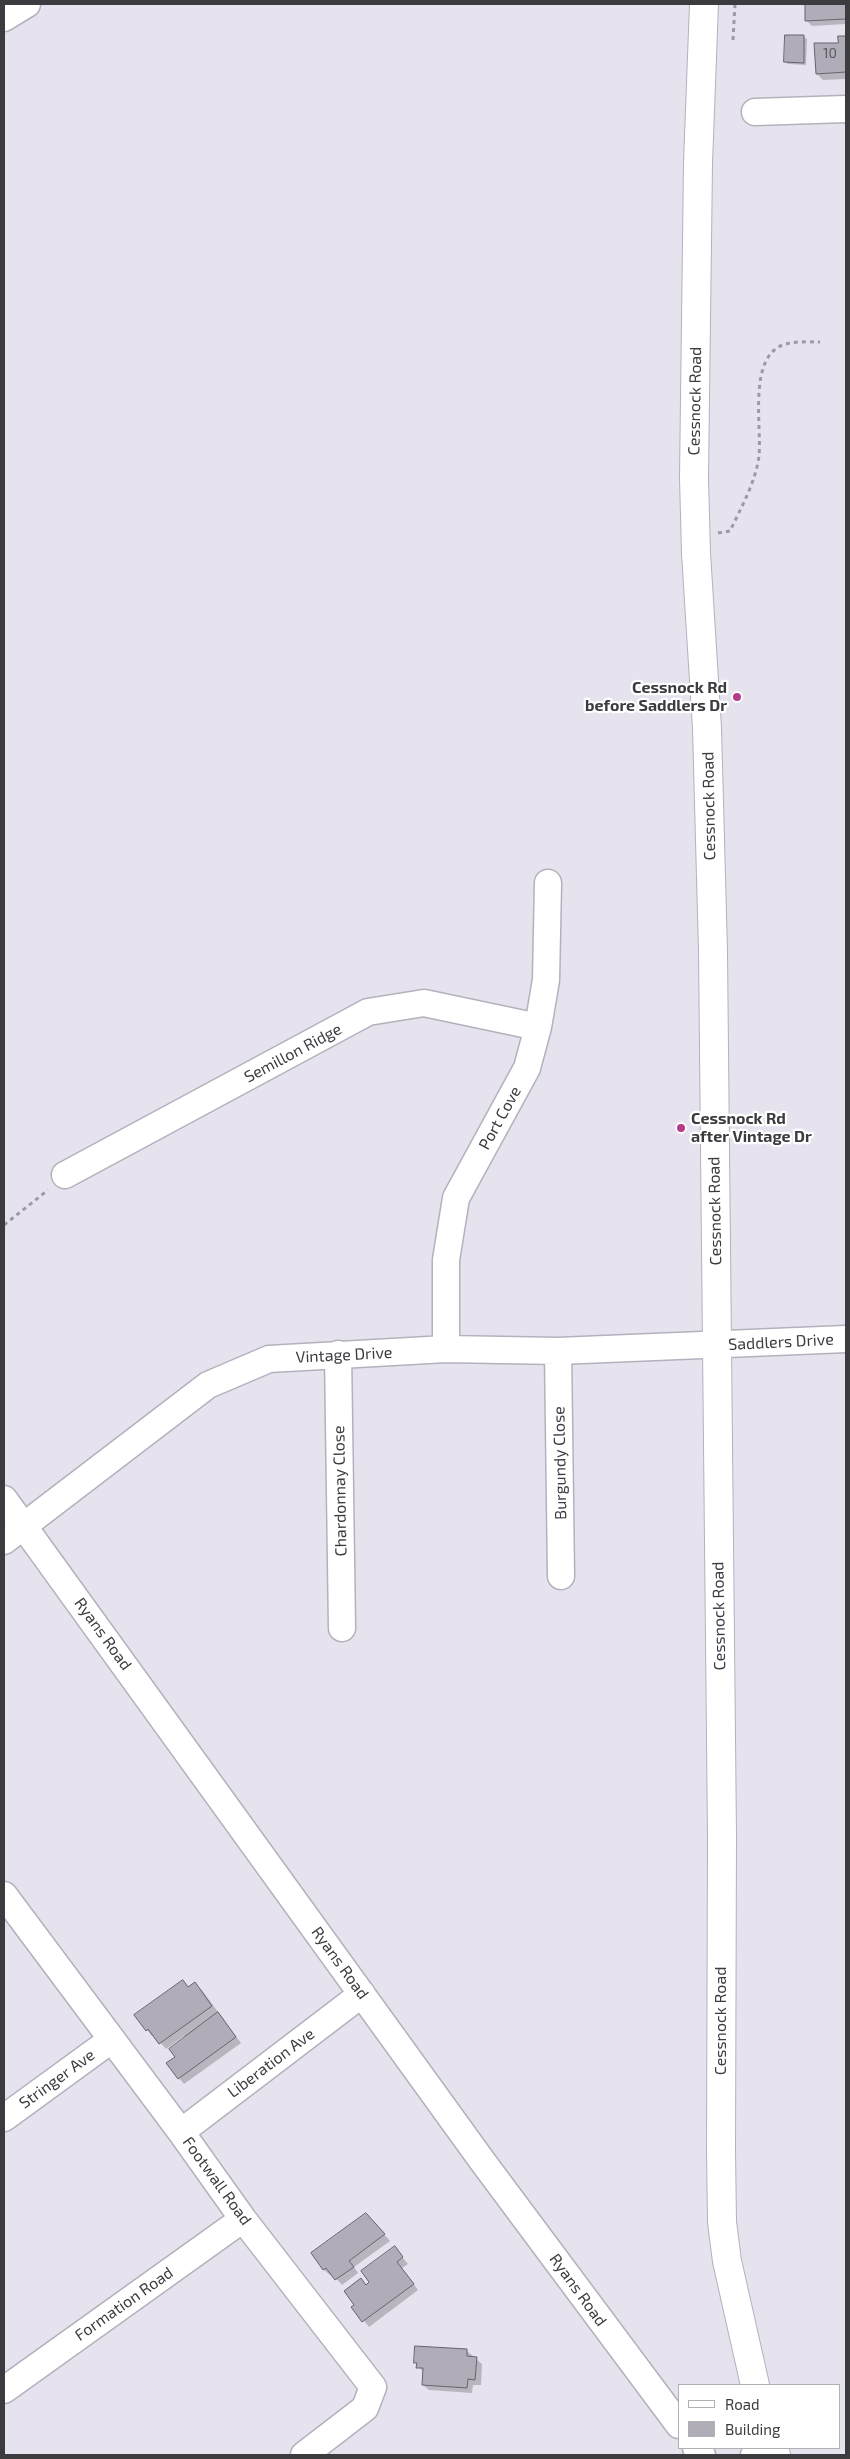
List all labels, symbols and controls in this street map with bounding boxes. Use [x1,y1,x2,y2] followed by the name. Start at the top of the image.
[823,45,837,61] house number: 10
[684,346,706,456] street label: Cessnock Road
[585,678,727,716] place label: Cessnock Rd before Saddlers Dr
[731,691,743,703] marker: Cessnock Rd before Saddlers Dr
[698,751,720,861] street label: Cessnock Road
[241,1019,345,1087] street label: Semillon Ridge
[475,1083,525,1153] street label: Port Cove
[691,1109,812,1147] place label: Cessnock Rd after Vintage Dr
[675,1122,687,1134] marker: Cessnock Rd after Vintage Dr
[704,1156,726,1266] street label: Cessnock Road
[728,1330,834,1354] street label: Saddlers Drive
[295,1343,393,1367] street label: Vintage Drive
[549,1406,571,1520] street label: Burgundy Close
[329,1425,351,1557] street label: Chardonnay Close
[708,1561,730,1671] street label: Cessnock Road
[70,1594,136,1674] street label: Ryans Road
[307,1923,373,2003] street label: Ryans Road
[711,1967,731,2075] street label: Cessnock Road
[224,2024,318,2102] street label: Liberation Ave
[15,2045,99,2113] street label: Stringer Ave
[179,2133,255,2229] street label: Footwall Road
[545,2250,611,2330] street label: Ryans Road
[71,2263,177,2345] street label: Formation Road
[678,2384,840,2449] legend
[725,2395,760,2413] text: Road
[725,2420,780,2438] text: Building

